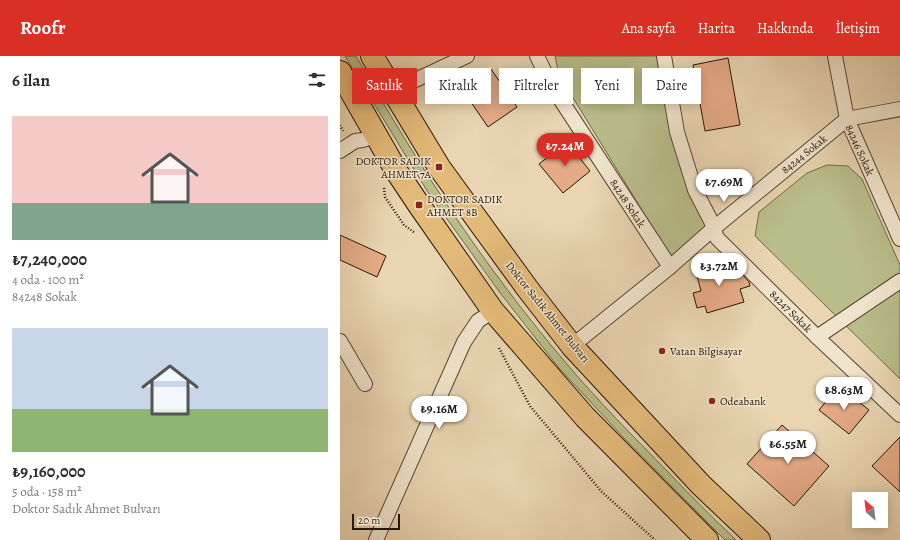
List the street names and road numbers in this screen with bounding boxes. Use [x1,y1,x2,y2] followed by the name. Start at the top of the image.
[842,122,878,179] street label: 84246 Sokak
[778,131,831,177] street label: 84244 Sokak
[606,176,649,231] street label: 84248 Sokak
[502,259,593,366] street label: Doktor Sadık Ahmet Bulvarı
[766,287,816,336] street label: 84247 Sokak

